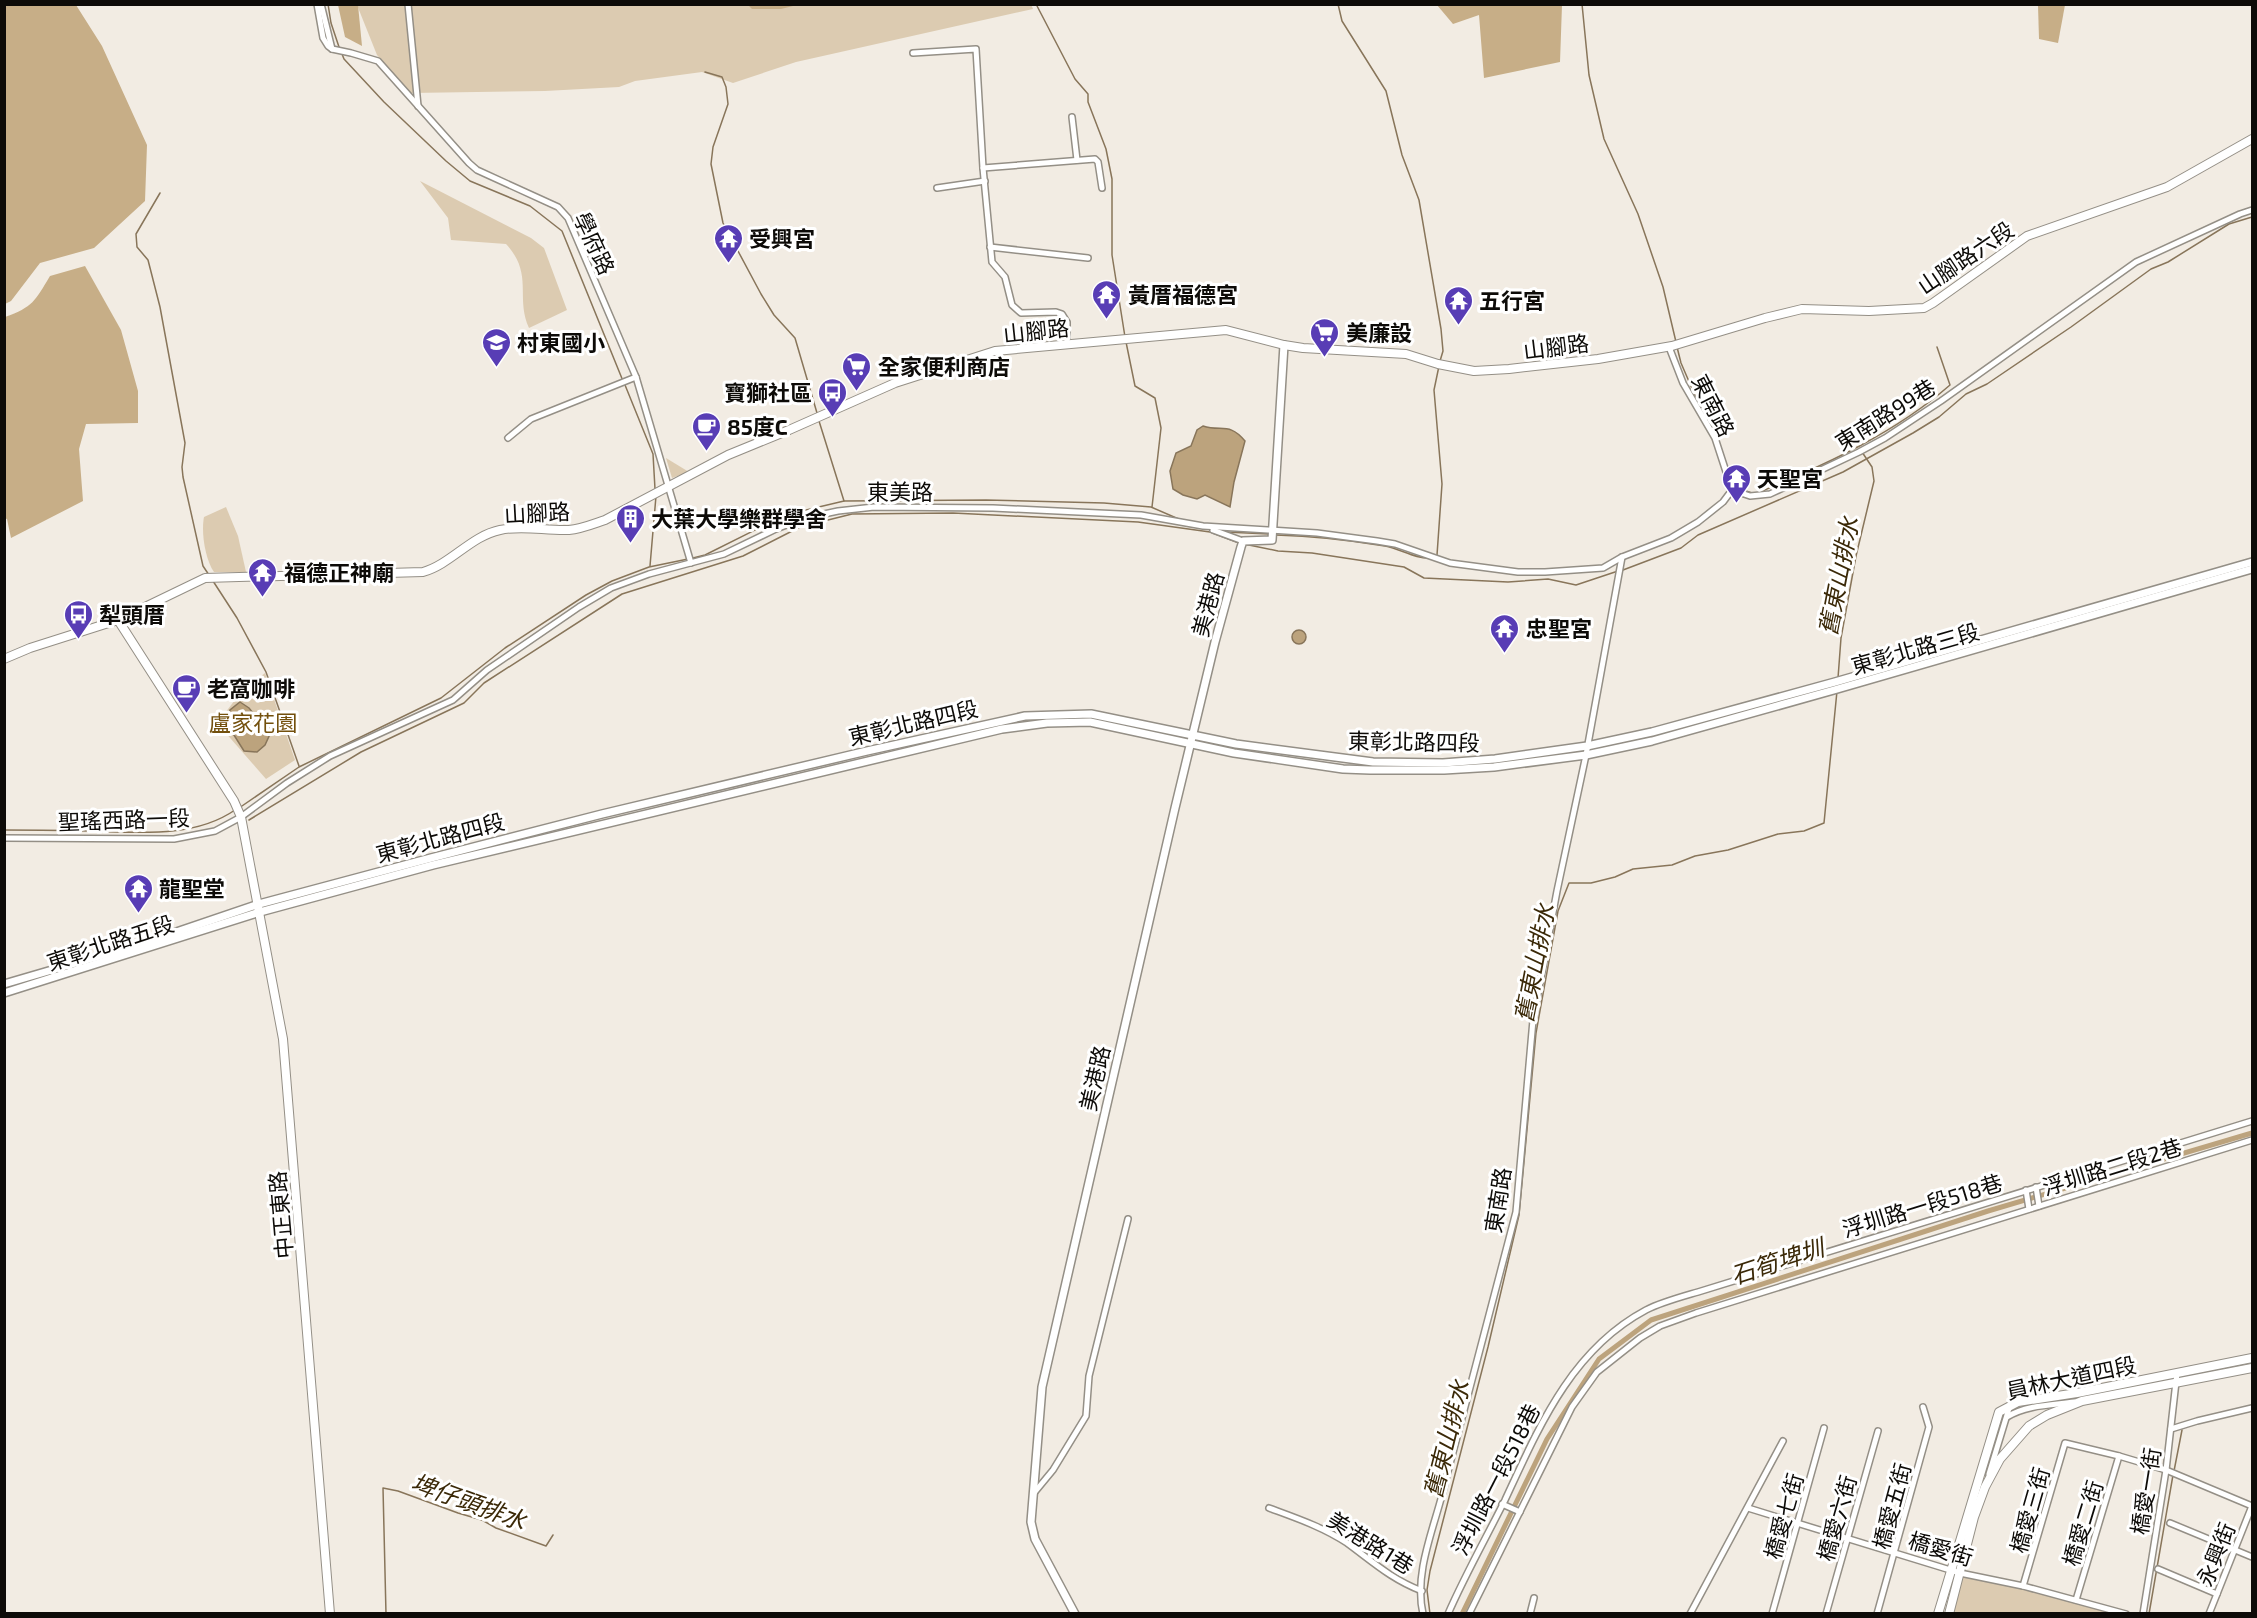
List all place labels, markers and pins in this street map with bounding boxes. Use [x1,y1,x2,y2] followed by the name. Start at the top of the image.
[712,222,744,264] temple icon: 受興宮
[749,225,815,251] place label: 受興宮
[1091,278,1123,320] temple icon: 黃厝福德宮
[1128,281,1238,307] place label: 黃厝福德宮
[1442,284,1474,326] temple icon: 五行宮
[1479,287,1545,313] place label: 五行宮
[1309,316,1341,358] supermarket icon: 美廉設
[1346,319,1412,345] place label: 美廉設
[480,326,512,368] school or university icon: 村東國小
[517,329,605,355] place label: 村東國小
[841,350,873,392] supermarket icon: 全家便利商店
[878,353,1010,379] place label: 全家便利商店
[817,376,849,418] bus stop icon: 寶獅社區
[724,379,812,405] place label: 寶獅社區
[690,410,722,452] cafe icon: 85度C
[727,413,788,439] place label: 85度C
[1720,462,1752,504] temple icon: 天聖宮
[1757,465,1823,491] place label: 天聖宮
[614,502,646,544] building icon: 大葉大學樂群學舍
[651,505,827,531] place label: 大葉大學樂群學舍
[247,556,279,598] temple icon: 福德正神廟
[284,559,394,585] place label: 福德正神廟
[62,598,94,640] bus stop icon: 犁頭厝
[99,601,165,627] place label: 犁頭厝
[1489,612,1521,654] temple icon: 忠聖宮
[1526,615,1592,641] place label: 忠聖宮
[170,672,202,714] cafe icon: 老窩咖啡
[207,675,295,701] place label: 老窩咖啡
[122,872,154,914] temple icon: 龍聖堂
[159,875,225,901] place label: 龍聖堂

